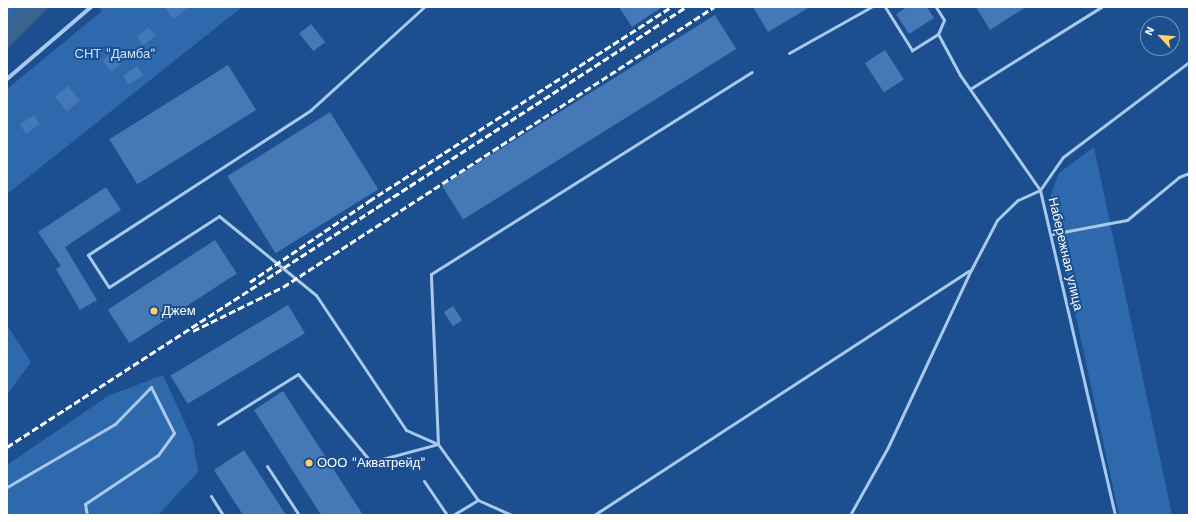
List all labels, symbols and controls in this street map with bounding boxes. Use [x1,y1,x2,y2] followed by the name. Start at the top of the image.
[1140,16,1180,56] north arrow
[1142,24,1157,37] text: N
[75,46,155,62] park label: СНТ "Дамба"
[1044,196,1086,312] street label: Набережная улица
[162,303,196,319] place label: Джем
[149,306,159,316] marker: Джем
[317,455,426,471] place label: ООО "Акватрейд"
[304,458,314,468] marker: ООО "Акватрейд"

